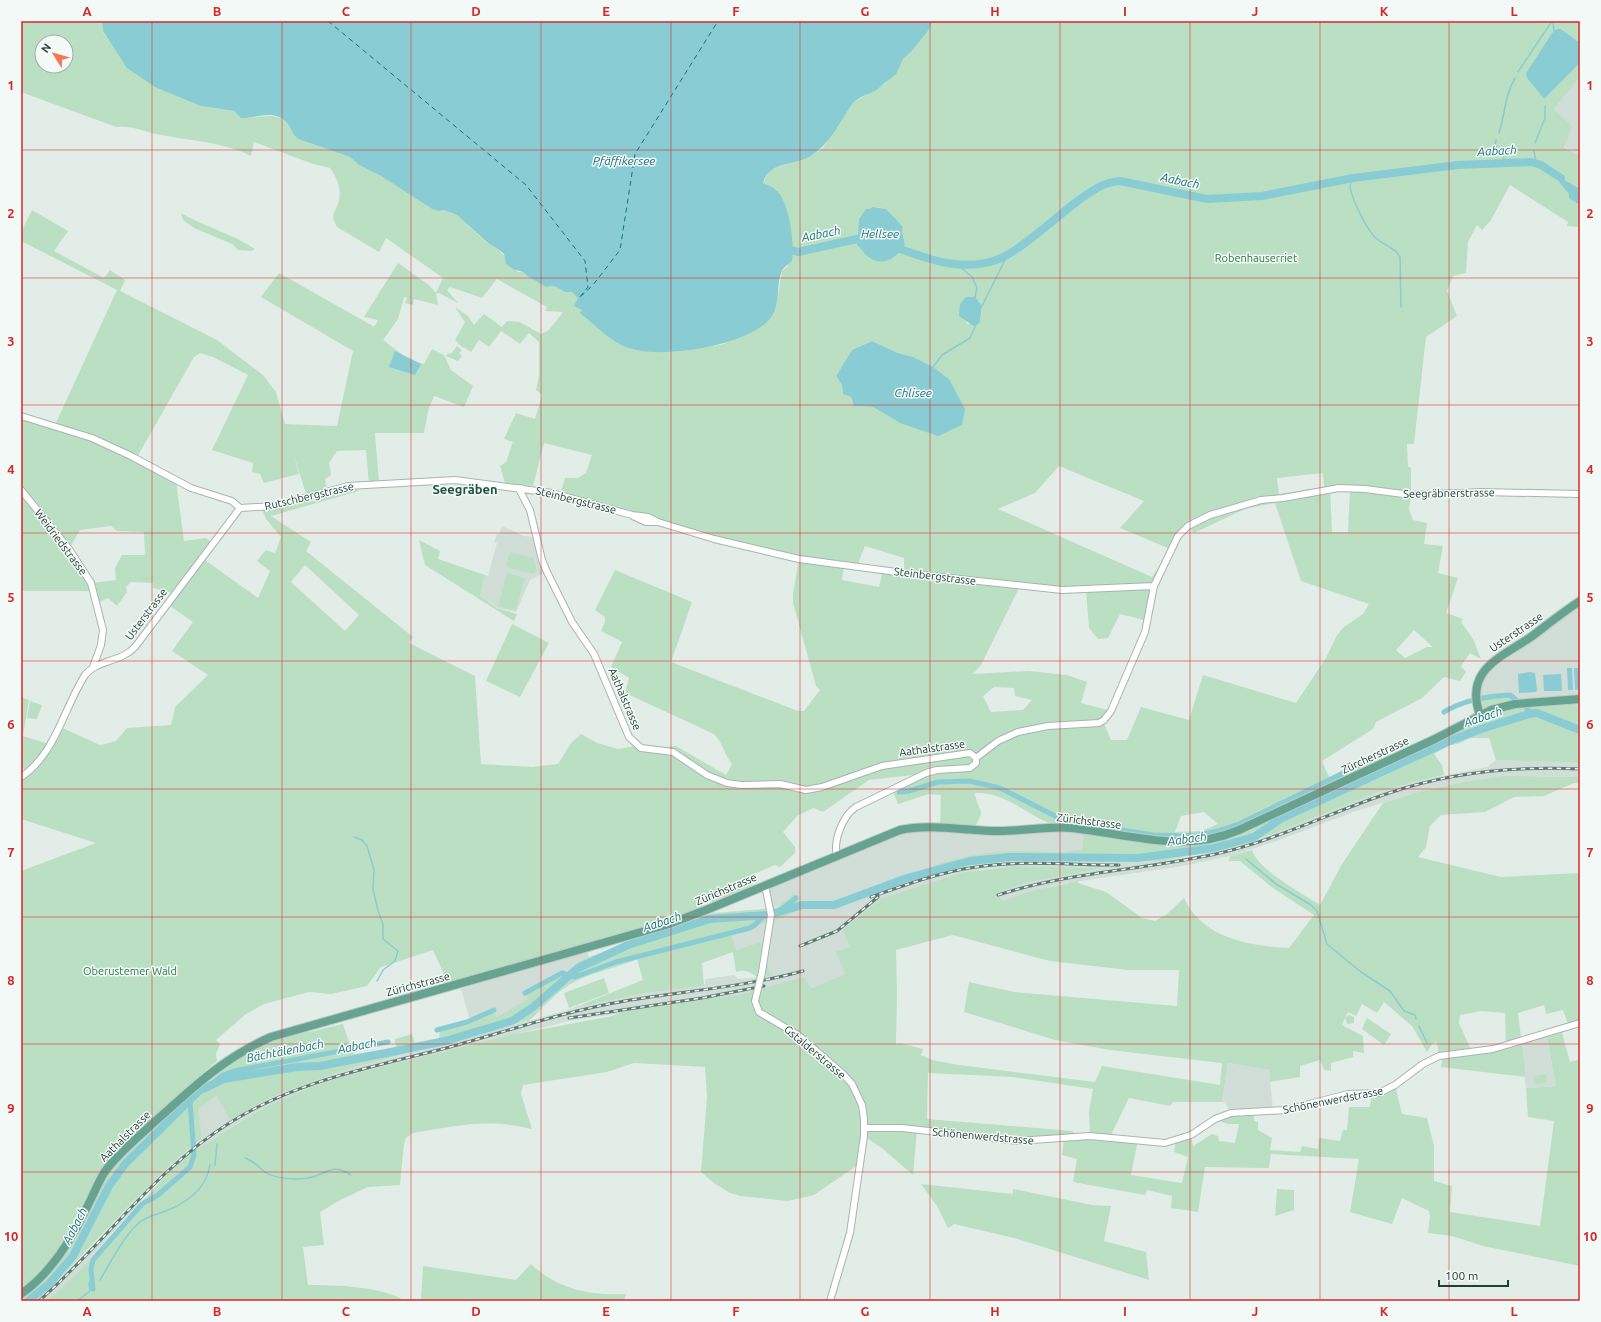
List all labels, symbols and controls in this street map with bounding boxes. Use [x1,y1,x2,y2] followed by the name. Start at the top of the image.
[82,4,92,18] text: A
[213,4,222,18] text: B
[342,4,351,18] text: C
[471,4,481,18] text: D
[602,4,610,18] text: E
[732,4,740,18] text: F
[861,4,870,18] text: G
[990,4,1000,18] text: H
[1123,4,1127,18] text: I
[1252,4,1258,18] text: J
[1380,4,1389,18] text: K
[1510,4,1518,18] text: L
[34,34,74,74] north arrow
[39,41,53,55] text: N
[7,78,15,92] text: 1
[1586,78,1594,92] text: 1
[1476,143,1517,158] water label: Aabach
[593,154,655,168] water label: Pfäffikersee
[1158,170,1201,191] water label: Aabach
[7,206,15,220] text: 2
[1586,206,1594,220] text: 2
[799,223,841,244] water label: Aabach
[861,227,899,240] water label: Hellsee
[1215,252,1298,264] park label: Robenhauserriet
[7,334,15,348] text: 3
[1586,334,1594,348] text: 3
[894,386,932,399] water label: Chlisee
[7,462,15,476] text: 4
[1586,462,1594,476] text: 4
[263,480,355,512] street label: Rutschbergstrasse
[432,482,498,496] district label: Seegräben
[534,484,618,516] street label: Steinbergstrasse
[1403,486,1495,500] street label: Seegräbnerstrasse
[32,507,90,577] street label: Weidriedstrasse
[893,565,977,587] street label: Steinbergstrasse
[123,586,169,642] street label: Usterstrasse
[7,590,15,604] text: 5
[1586,590,1594,604] text: 5
[1487,610,1545,654] street label: Usterstrasse
[606,666,644,732] street label: Aathalstrasse
[1461,704,1504,729] water label: Aabach
[7,717,15,731] text: 6
[1586,717,1594,731] text: 6
[1339,734,1411,776] street label: Zürcherstrasse
[898,737,966,759] street label: Aathalstrasse
[1056,811,1122,831] street label: Zürichstrasse
[1166,829,1207,848] water label: Aabach
[7,845,15,859] text: 7
[1586,845,1594,859] text: 7
[694,871,758,907] street label: Zürichstrasse
[640,909,683,934] water label: Aabach
[83,965,177,977] park label: Oberustemer Wald
[385,970,451,998] street label: Zürichstrasse
[7,973,15,987] text: 8
[1586,973,1594,987] text: 8
[782,1023,848,1081] street label: Gstalderstrasse
[335,1035,377,1056] water label: Aabach
[245,1037,325,1064] water label: Bächtälenbach
[1282,1084,1384,1116] street label: Schönenwerdstrasse
[7,1101,15,1115] text: 9
[1586,1101,1594,1115] text: 9
[97,1108,153,1164] street label: Aathalstrasse
[932,1126,1034,1146] street label: Schönenwerdstrasse
[59,1205,89,1247] water label: Aabach
[4,1229,18,1243] text: 10
[1583,1229,1597,1243] text: 10
[1439,1262,1508,1288] scale bar
[1445,1269,1478,1282] text: 100 m
[82,1304,92,1318] text: A
[213,1304,222,1318] text: B
[342,1304,351,1318] text: C
[471,1304,481,1318] text: D
[602,1304,610,1318] text: E
[732,1304,740,1318] text: F
[861,1304,870,1318] text: G
[990,1304,1000,1318] text: H
[1123,1304,1127,1318] text: I
[1252,1304,1258,1318] text: J
[1380,1304,1389,1318] text: K
[1510,1304,1518,1318] text: L

